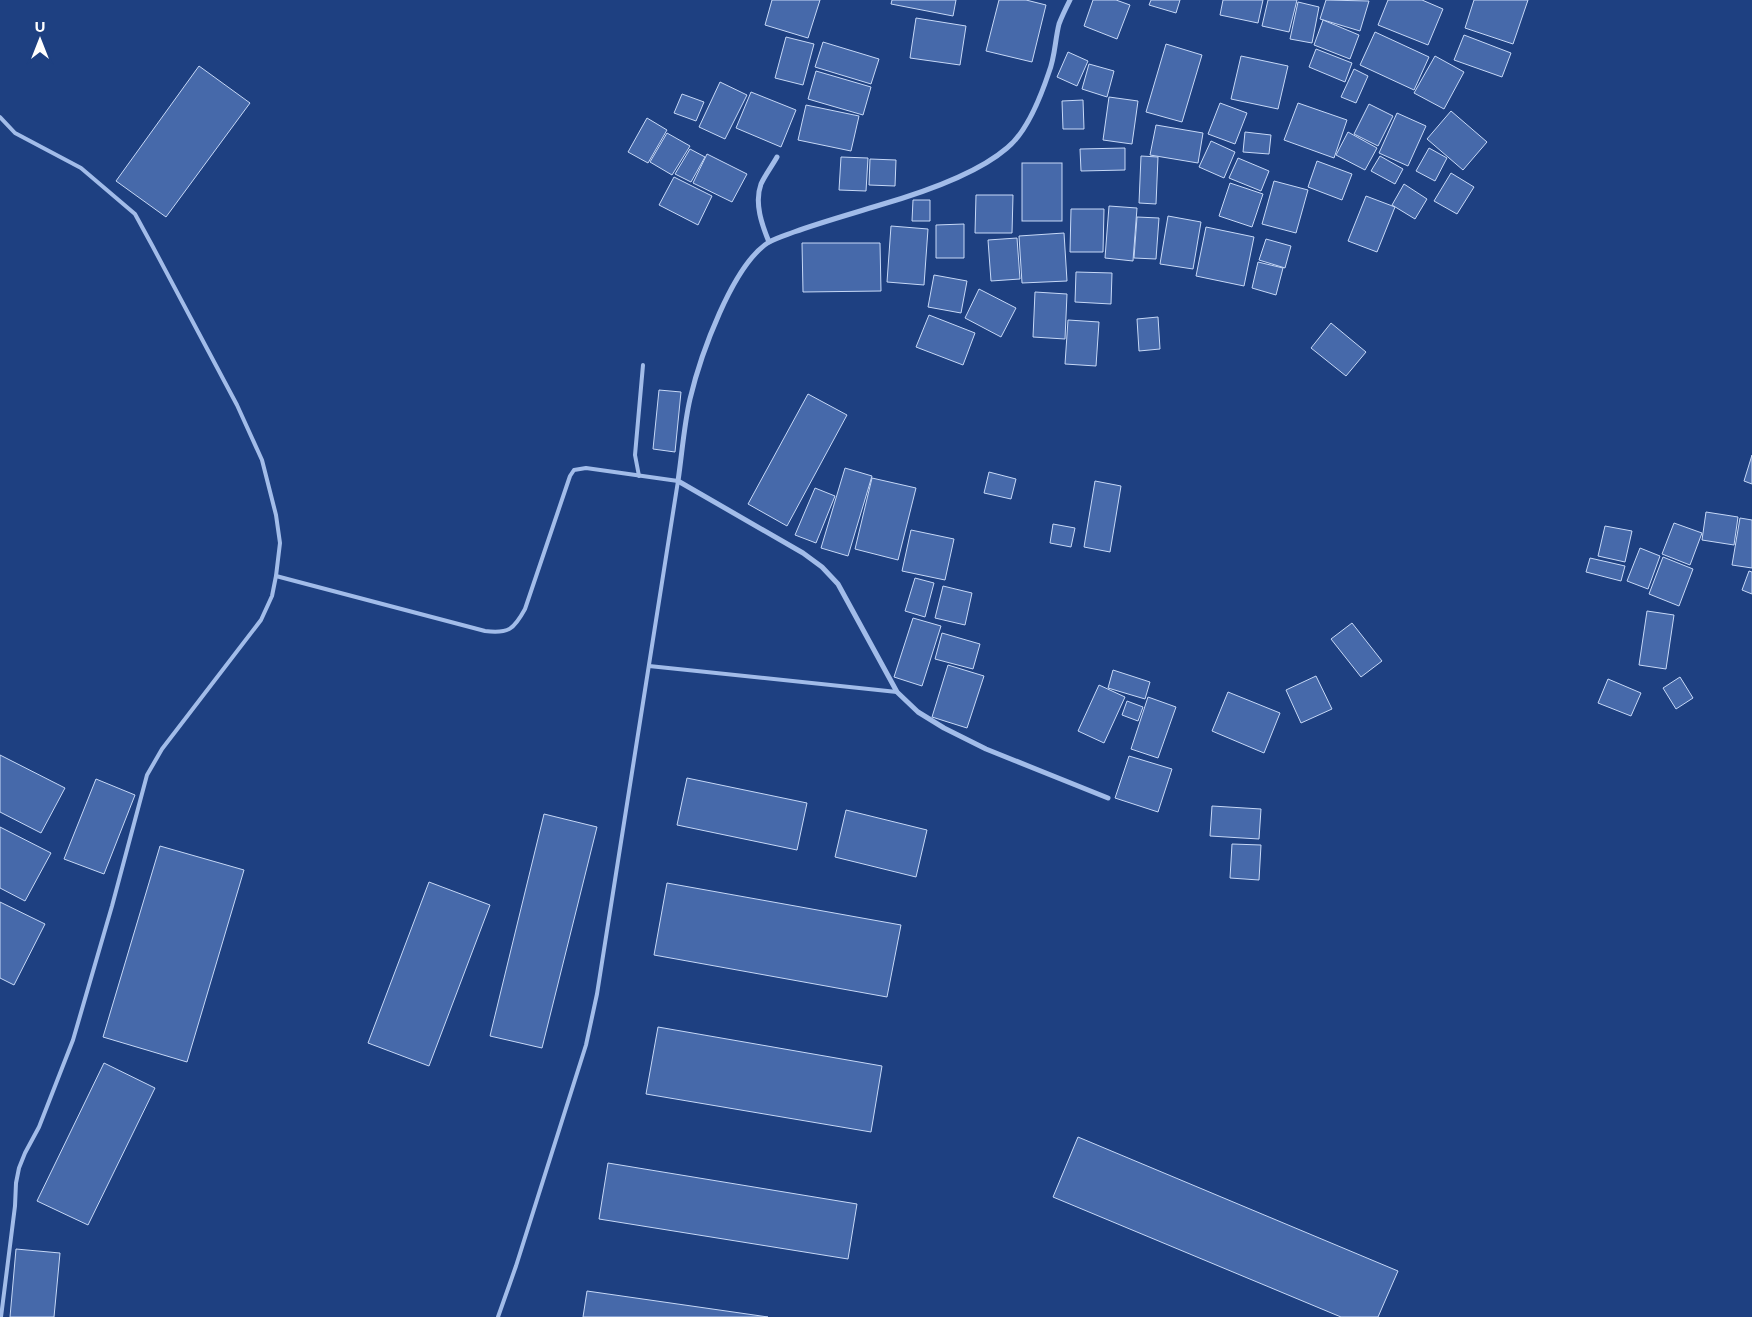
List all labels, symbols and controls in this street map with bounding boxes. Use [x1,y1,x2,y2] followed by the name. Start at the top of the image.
[15,15,65,65] north arrow
[34,18,46,36] text: U

